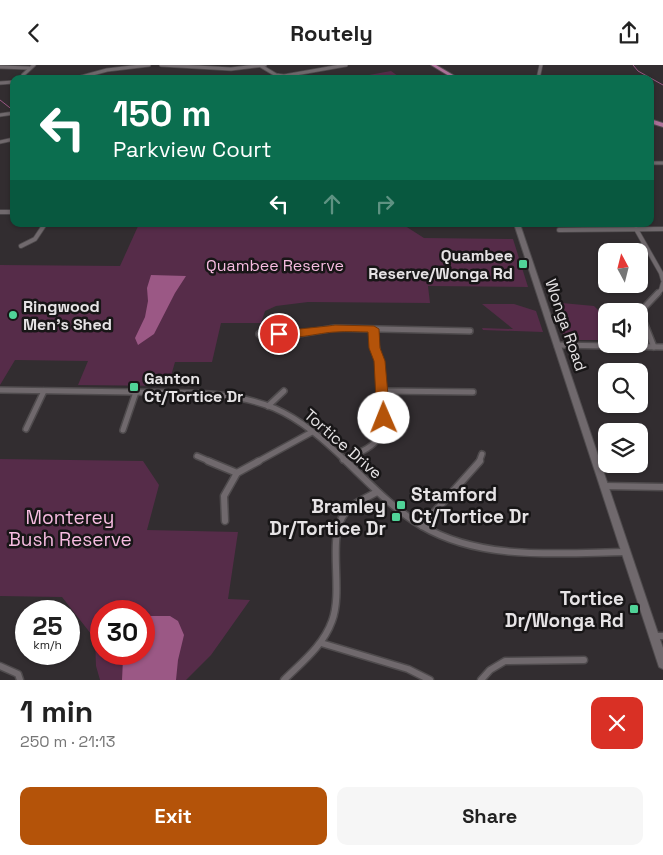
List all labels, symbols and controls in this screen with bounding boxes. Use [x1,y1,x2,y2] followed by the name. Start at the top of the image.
[20,19,48,47] icon: back
[290,19,373,47] text: Routely
[615,19,643,47] icon: share
[113,92,211,136] text: 150 m
[30,95,95,160] icon: left
[113,135,272,163] text: Parkview Court
[265,190,293,218] icon: left
[318,190,346,218] icon: ahead
[371,190,399,218] icon: right
[598,243,648,293] north arrow
[598,243,648,473] map controls
[368,245,513,284] place label: Quambee Reserve/Wonga Rd
[206,255,344,276] park label: Quambee Reserve
[517,258,529,270] marker: Quambee Reserve/Wonga Rd
[540,276,592,374] street label: Wonga Road
[23,296,112,335] place label: Ringwood Men's Shed
[598,303,648,353] button: sound
[7,309,19,321] marker: Ringwood Men's Shed
[258,313,300,355] pin
[265,320,293,348] icon: arrive
[598,363,648,413] button: search
[144,368,243,407] place label: Ganton Ct/Tortice Dr
[128,381,140,393] marker: Ganton Ct/Tortice Dr
[357,391,409,443] position arrow
[300,404,386,484] street label: Tortice Drive
[598,423,648,473] button: layers
[411,482,529,529] place label: Stamford Ct/Tortice Dr
[269,494,386,541] place label: Bramley Dr/Tortice Dr
[395,499,407,511] marker: Stamford Ct/Tortice Dr
[8,505,132,552] park label: Monterey Bush Reserve
[390,511,402,523] marker: Bramley Dr/Tortice Dr
[505,586,624,633] place label: Tortice Dr/Wonga Rd
[90,600,155,665] speed limit sign: 30
[628,603,640,615] marker: Tortice Dr/Wonga Rd
[33,610,62,642] text: 25
[33,637,62,653] text: km/h
[20,692,93,731] text: 1 min
[591,697,643,749] button: close
[20,731,115,752] text: 250 m · 21:13
[20,787,327,845] button: Exit
[337,787,643,845] button: Share

